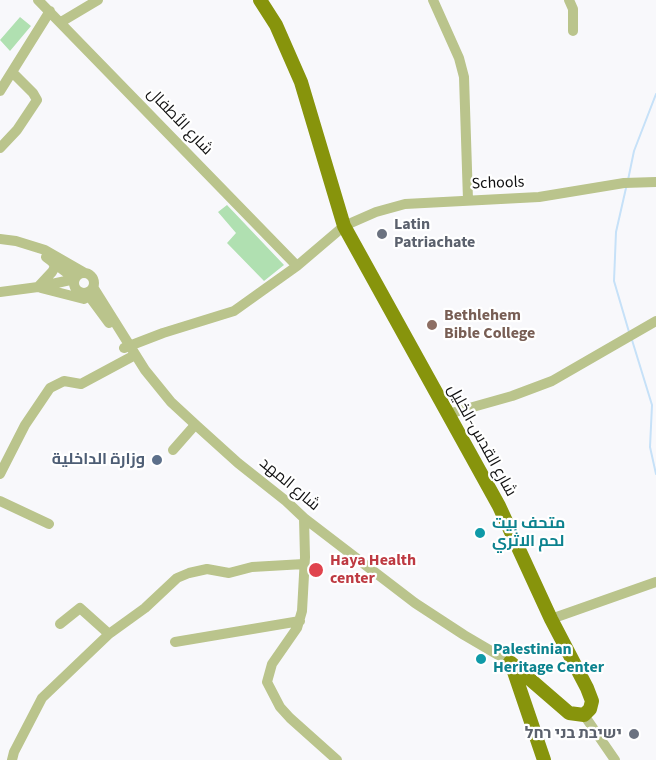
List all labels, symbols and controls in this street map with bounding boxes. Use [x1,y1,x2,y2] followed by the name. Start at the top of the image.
[142,84,216,160] street label: شارع الأطفال
[471,173,525,195] street label: Schools
[394,215,475,253] place label: Latin Patriachate
[375,227,389,241] marker: Latin Patriachate
[444,306,535,344] place label: Bethlehem Bible College
[425,318,439,332] marker: Bethlehem Bible College
[442,382,520,500] street label: شارع القدس-الخليل
[52,450,145,470] place label: وزارة الداخلية
[150,453,164,467] marker: وزارة الداخلية
[255,454,323,516] street label: شارع المهد
[492,514,565,552] place label: متحف بيت لحم الاثري
[473,526,487,540] marker: متحف بيت لحم الاثري
[330,551,416,589] place label: Haya Health center
[307,561,325,579] marker: Haya Health center
[493,640,604,678] place label: Palestinian Heritage Center
[474,652,488,666] marker: Palestinian Heritage Center
[525,724,622,744] place label: ישיבת בני רחל
[627,727,641,741] marker: ישיבת בני רחל

